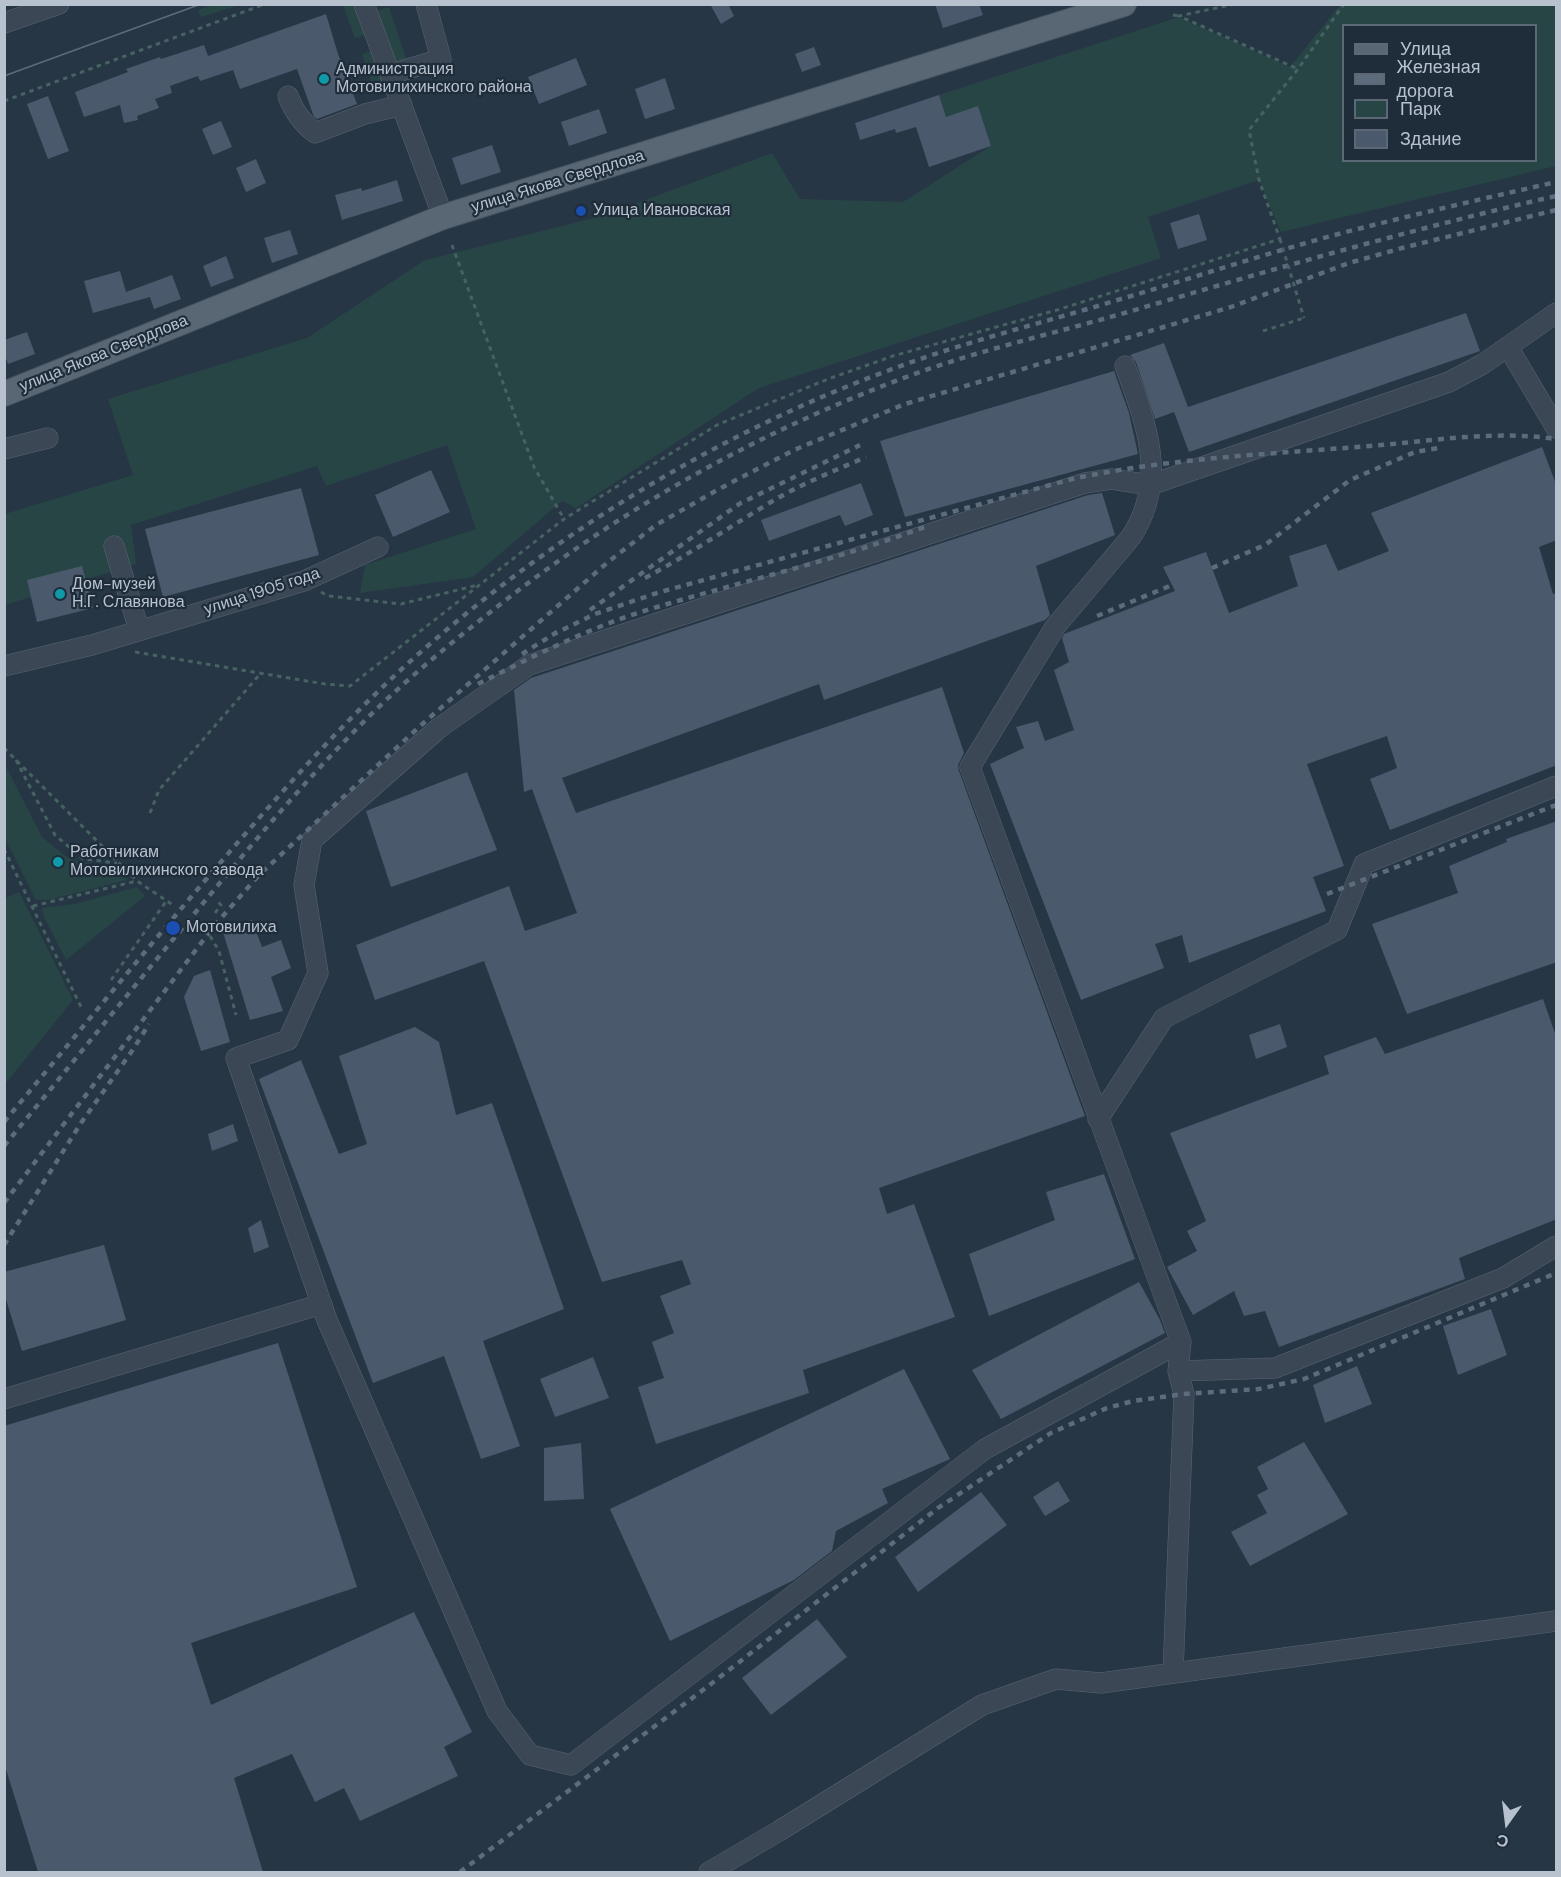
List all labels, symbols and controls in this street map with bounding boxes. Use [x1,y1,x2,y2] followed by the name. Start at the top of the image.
[1342,24,1537,162] legend
[1400,37,1451,61] text: Улица
[1397,55,1480,103] text: Железная дорога
[336,60,532,98] place label: Администрация Мотовилихинского района
[317,72,331,86] marker: Администрация Мотовилихинского района
[1400,97,1441,121] text: Парк
[1400,127,1461,151] text: Здание
[469,147,647,217] street label: улица Якова Свердлова
[593,201,730,221] place label: Улица Ивановская
[574,204,588,218] marker: Улица Ивановская
[17,311,191,397] street label: улица Якова Свердлова
[202,564,322,620] street label: улица 1905 года
[72,575,185,613] place label: Дом-музей Н.Г. Славянова
[53,587,67,601] marker: Дом-музей Н.Г. Славянова
[70,843,264,881] place label: Работникам Мотовилихинского завода
[51,855,65,869] marker: Работникам Мотовилихинского завода
[186,918,277,938] place label: Мотовилиха
[164,919,182,937] marker: Мотовилиха
[1477,1793,1537,1853] north arrow
[1494,1829,1511,1853] text: С

